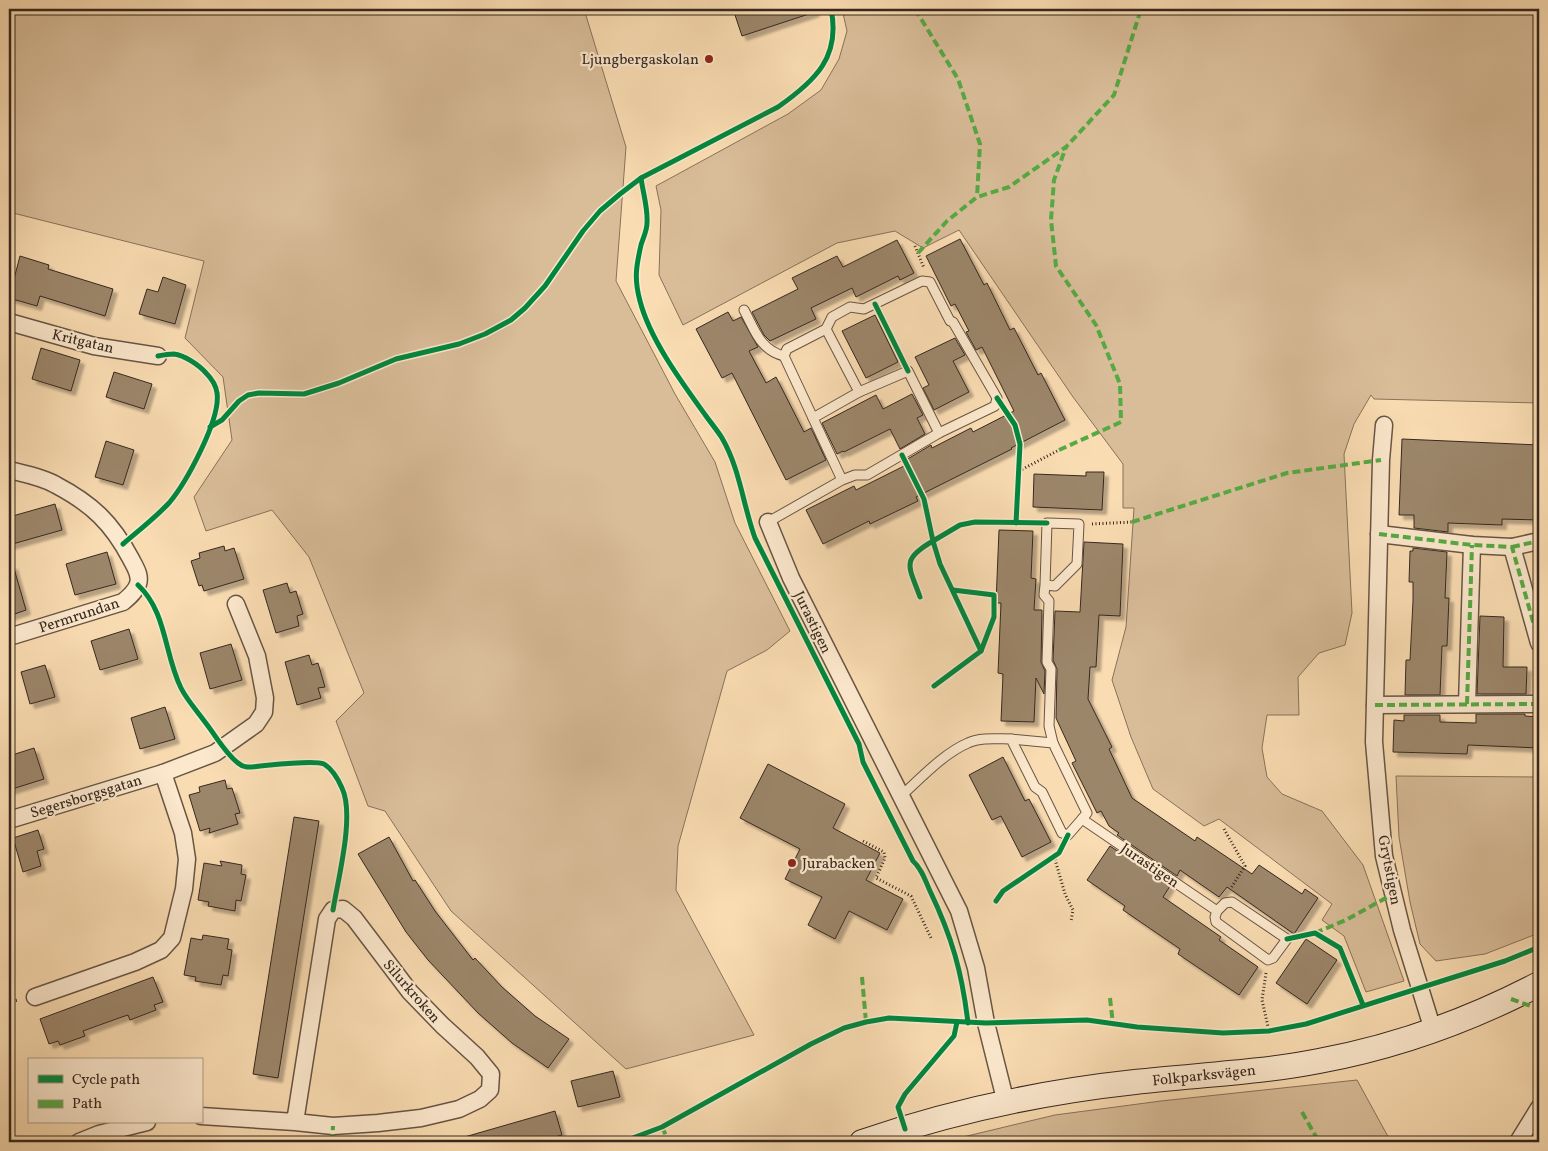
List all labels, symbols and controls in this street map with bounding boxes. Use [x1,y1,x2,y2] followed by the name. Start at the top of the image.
[581,50,699,71] place label: Ljungbergaskolan
[703,53,715,65] marker: Ljungbergaskolan
[50,325,116,360] street label: Kritgatan
[788,588,836,657] street label: Jurastigen
[36,593,123,639] street label: Permrundan
[28,770,145,824] street label: Segersborgsgatan
[1371,834,1406,907] street label: Grytstigen
[1115,839,1183,894] street label: Jurastigen
[802,854,875,875] place label: Jurabacken
[786,857,798,869] marker: Jurabacken
[377,956,445,1028] street label: Silurkroken
[28,1058,202,1124] legend
[1151,1061,1257,1092] street label: Folkparksvägen
[72,1070,140,1091] text: Cycle path
[72,1094,102,1115] text: Path

